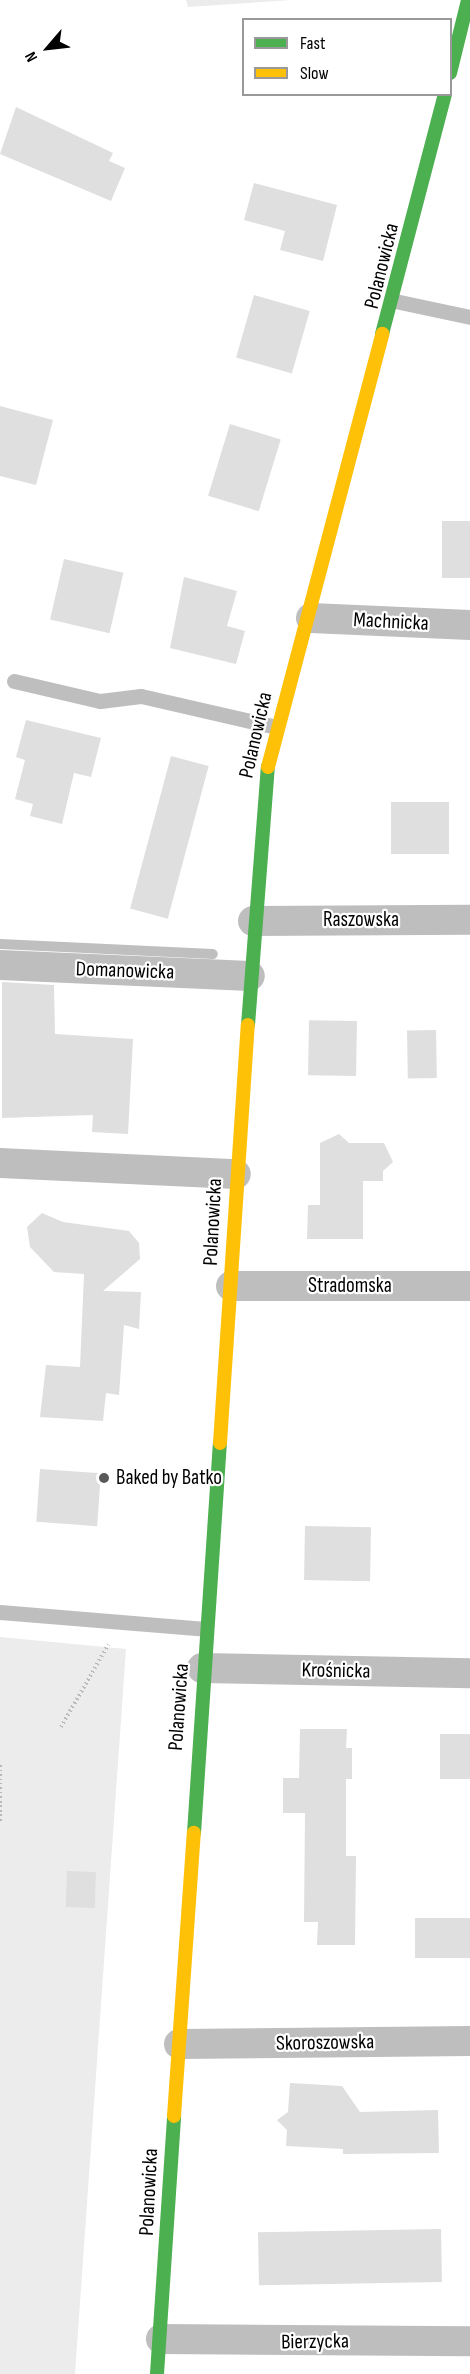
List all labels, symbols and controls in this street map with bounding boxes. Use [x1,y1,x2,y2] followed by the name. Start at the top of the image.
[18,18,78,78] north arrow
[242,18,452,96] legend
[300,33,325,54] text: Fast
[21,48,42,65] text: N
[300,63,329,84] text: Slow
[359,221,405,311] street label: Polanowicka
[353,607,429,637] street label: Machnicka
[234,690,278,780] street label: Polanowicka
[323,907,399,933] street label: Raszowska
[75,957,175,985] street label: Domanowicka
[198,1178,228,1266] street label: Polanowicka
[308,1273,392,1299] street label: Stradomska
[116,1465,222,1491] place label: Baked by Batko
[97,1471,111,1485] marker: Baked by Batko
[301,1658,371,1684] street label: Krośnicka
[163,1663,195,1751] street label: Polanowicka
[276,2030,374,2056] street label: Skoroszowska
[134,2148,164,2236] street label: Polanowicka
[281,2329,349,2355] street label: Bierzycka

